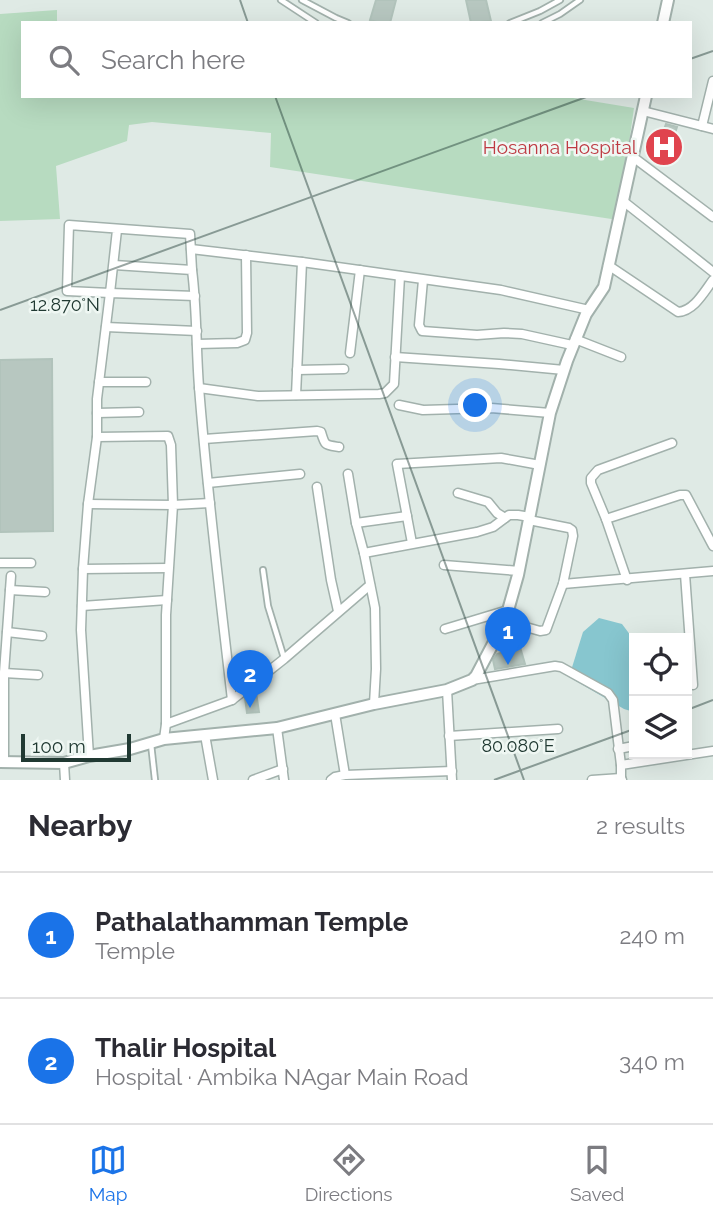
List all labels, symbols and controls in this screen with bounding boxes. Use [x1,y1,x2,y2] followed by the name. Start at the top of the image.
[21,21,692,98] search box
[45,41,83,79] icon: search
[101,45,245,75] text: Search here
[643,126,685,168] hospital icon: Hosanna Hospital
[483,136,638,158] place label: Hosanna Hospital
[30,294,100,315] text: 12.870°N
[458,388,492,422] your location
[485,607,531,665] pin: 1
[629,633,692,759] map controls
[629,633,692,696] button: locate
[227,650,273,708] pin: 2
[629,696,692,759] button: layers
[21,731,131,763] scale bar
[32,735,86,757] text: 100 m
[481,735,555,756] text: 80.080°E
[28,808,132,843] text: Nearby
[596,812,685,839] text: 2 results
[95,907,408,937] text: Pathalathamman Temple
[45,922,57,949] text: 1
[619,922,685,949] text: 240 m
[95,937,175,964] text: Temple
[95,1033,276,1063] text: Thalir Hospital
[45,1048,57,1075] text: 2
[619,1048,685,1075] text: 340 m
[95,1063,469,1090] text: Hospital · Ambika NAgar Main Road
[89,1141,127,1205] tab: Map
[305,1141,393,1205] tab: Directions
[570,1141,624,1205] tab: Saved

